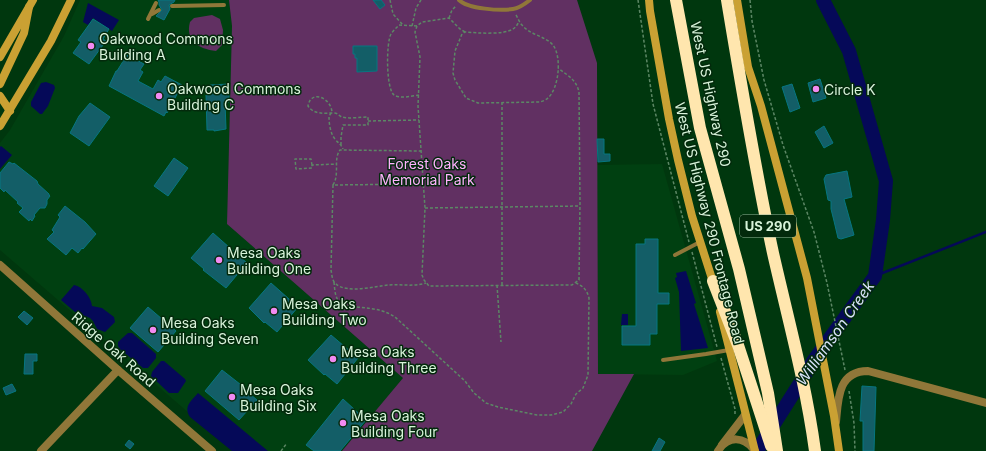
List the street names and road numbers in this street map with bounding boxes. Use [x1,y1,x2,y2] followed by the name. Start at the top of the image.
[687,20,735,168] street label: West US Highway 290
[672,100,748,346] street label: West US Highway 290 Frontage Road
[740,215,796,237] road number: US 290
[69,308,159,390] street label: Ridge Oak Road

